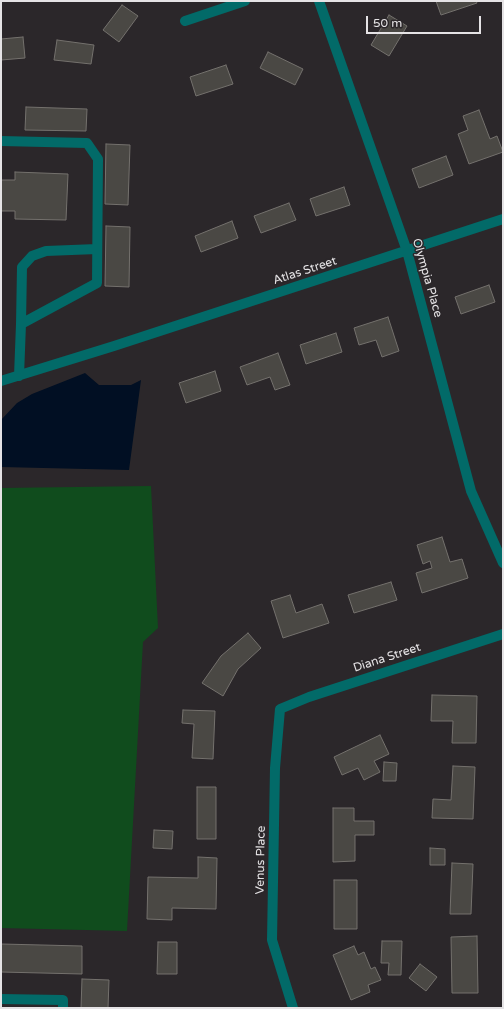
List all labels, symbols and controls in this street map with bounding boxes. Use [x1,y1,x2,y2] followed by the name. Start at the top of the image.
[368,8,483,34] scale bar
[373,16,402,30] text: 50 m
[409,237,445,319] street label: Olympia Place
[271,254,339,288] street label: Atlas Street
[351,640,423,676] street label: Diana Street
[253,825,269,895] street label: Venus Place

